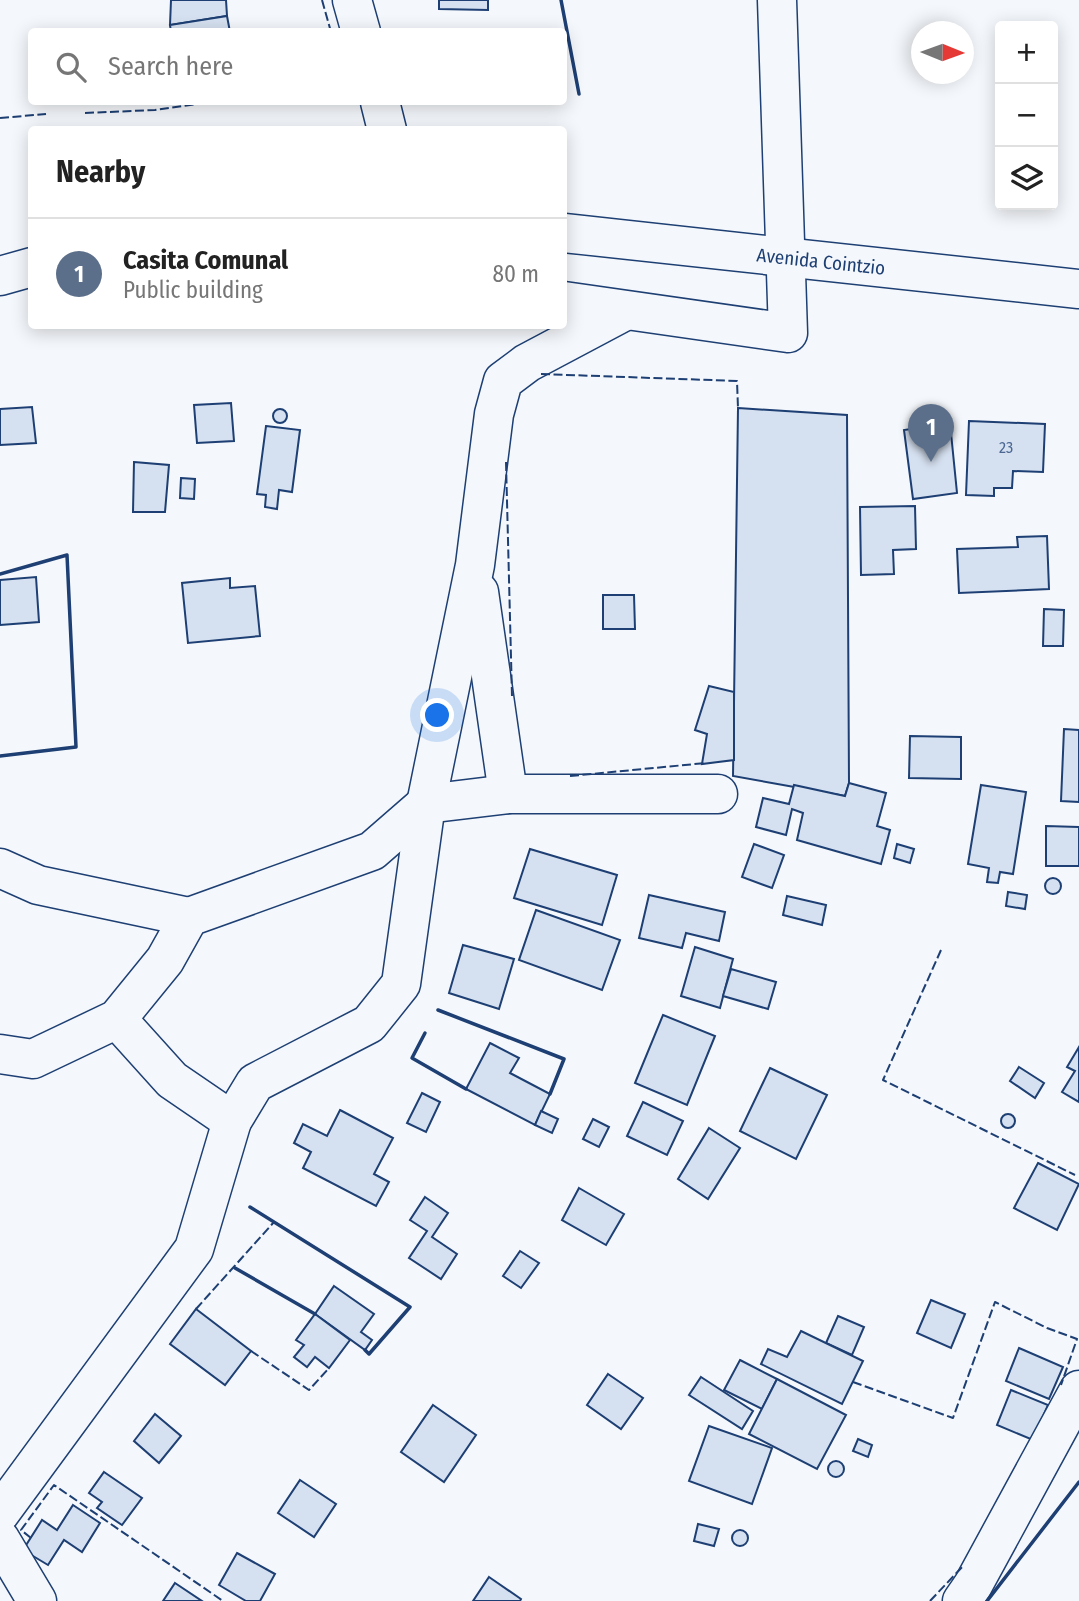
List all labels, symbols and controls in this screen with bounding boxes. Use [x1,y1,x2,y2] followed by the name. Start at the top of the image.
[911,21,974,84] north arrow
[995,21,1058,210] map controls
[995,21,1058,84] button: +
[28,28,567,105] search box
[52,48,90,86] icon: search
[108,51,233,82] text: Search here
[995,84,1058,147] button: −
[995,147,1058,210] button: layers
[56,154,145,190] text: Nearby
[756,243,886,280] street label: Avenida Cointzio
[123,245,288,276] text: Casita Comunal
[74,260,84,288] text: 1
[492,260,539,288] text: 80 m
[123,276,263,304] text: Public building
[908,404,954,462] pin: 1
[999,438,1013,457] house number: 23
[420,698,454,732] your location

